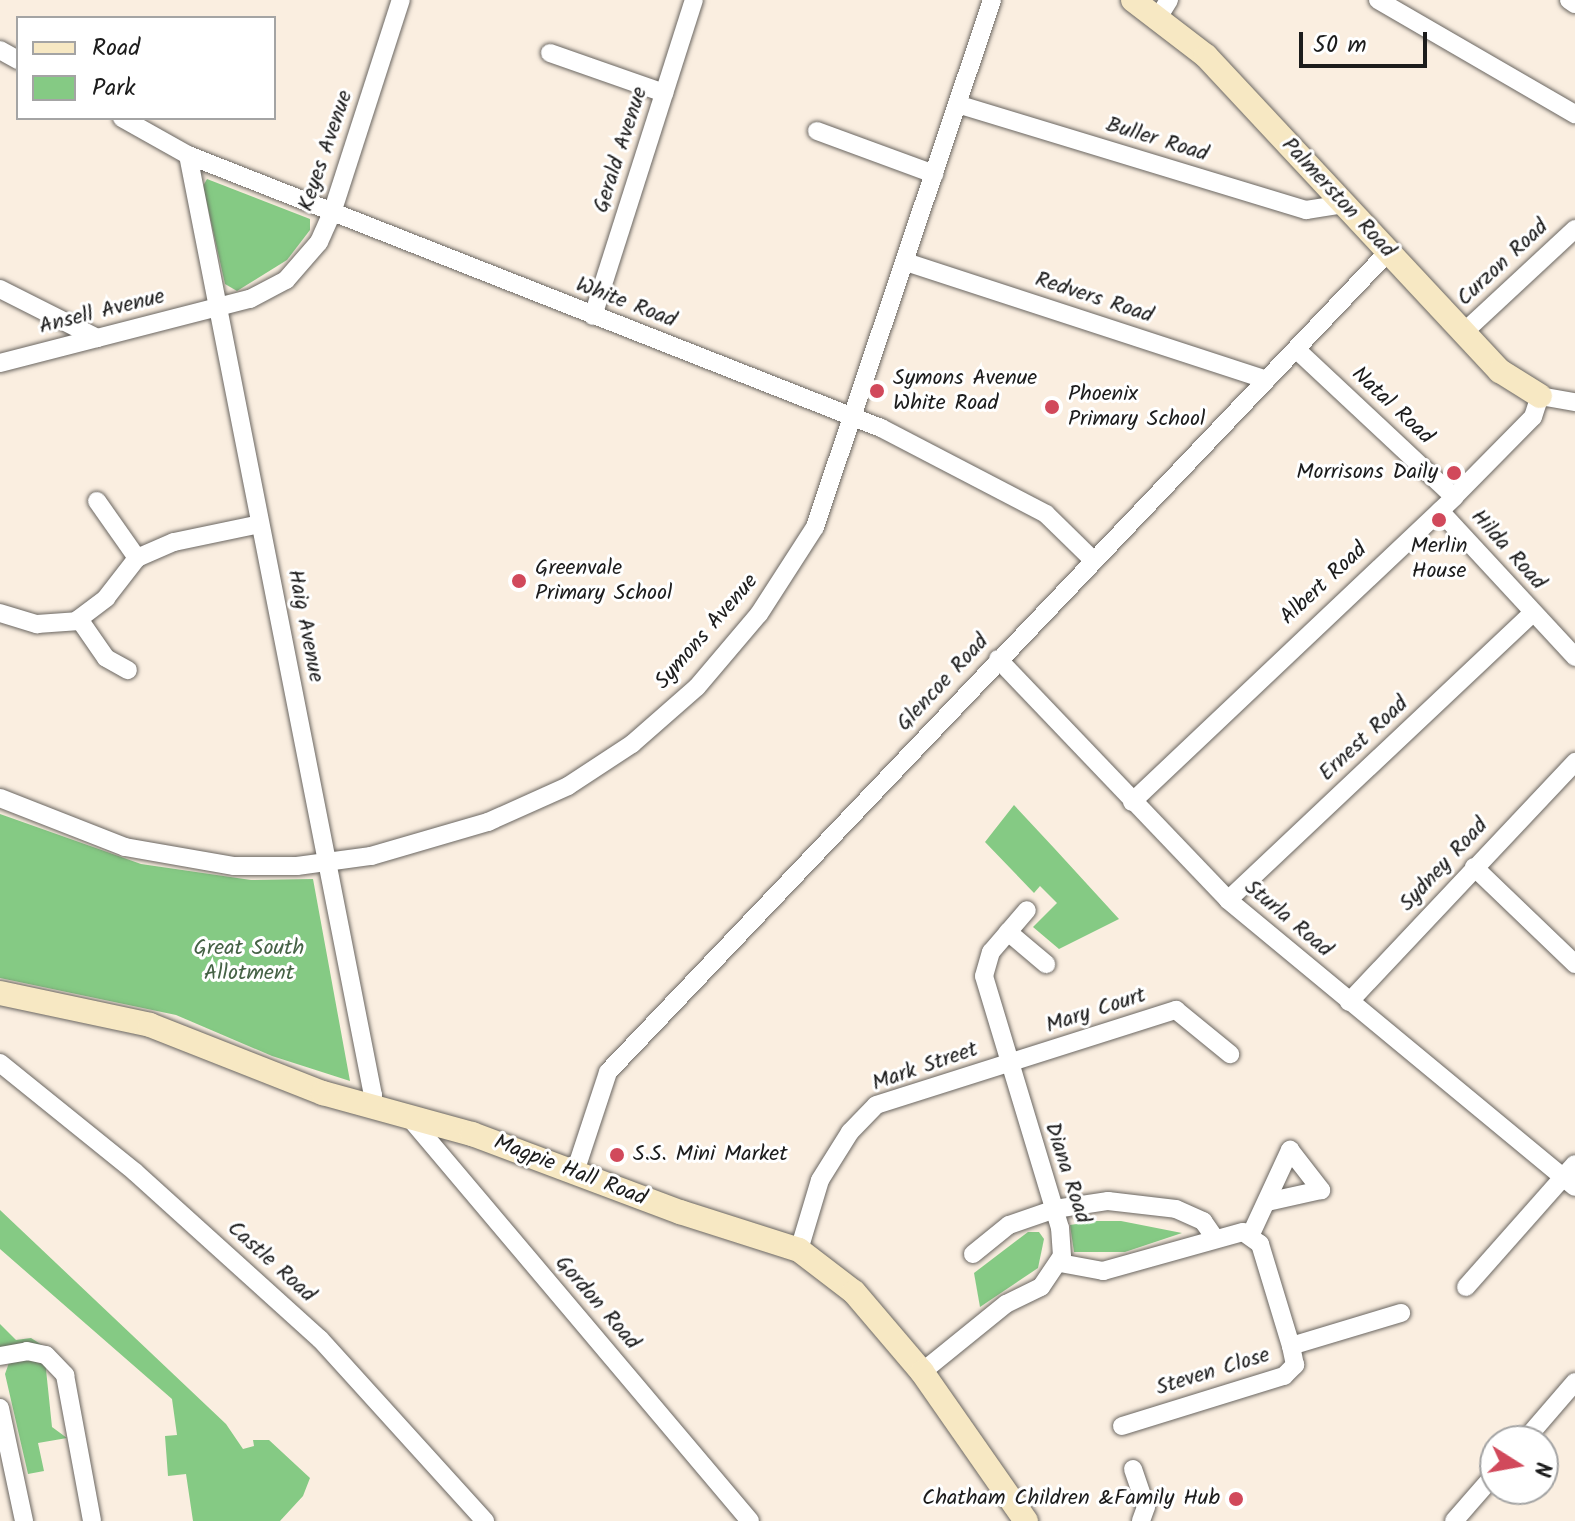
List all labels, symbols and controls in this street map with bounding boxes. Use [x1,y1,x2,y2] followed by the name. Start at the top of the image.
[16,16,276,120] legend
[1303,16,1431,66] scale bar
[1313,26,1367,65] text: 50 m
[92,29,140,68] text: Road
[92,69,136,108] text: Park
[588,84,654,216] street label: Gerald Avenue
[293,87,359,215] street label: Keyes Avenue
[1103,112,1211,168] street label: Buller Road
[1276,132,1400,264] street label: Palmerston Road
[1452,214,1554,312] street label: Curzon Road
[1032,267,1156,329] street label: Redvers Road
[572,272,680,334] street label: White Road
[36,284,168,340] street label: Ansell Avenue
[1346,361,1438,451] street label: Natal Road
[893,365,1037,416] place label: Symons Avenue White Road
[1068,381,1205,432] place label: Phoenix Primary School
[868,382,886,400] marker: Symons Avenue White Road
[1043,398,1061,416] marker: Phoenix Primary School
[1296,460,1438,486] place label: Morrisons Daily
[1445,464,1463,482] marker: Morrisons Daily
[1465,504,1551,596] street label: Hilda Road
[1430,511,1448,529] marker: Merlin House
[1411,533,1467,584] place label: Merlin House
[1275,537,1373,631] street label: Albert Road
[535,555,672,606] place label: Greenvale Primary School
[281,567,329,685] street label: Haig Avenue
[650,569,764,695] street label: Symons Avenue
[510,572,528,590] marker: Greenvale Primary School
[891,629,995,737] street label: Glencoe Road
[1314,691,1414,787] street label: Ernest Road
[1394,813,1494,917] street label: Sydney Road
[1239,875,1337,963] street label: Sturla Road
[194,935,304,986] park label: Great South Allotment
[1043,982,1149,1040] street label: Mary Court
[869,1037,981,1097] street label: Mark Street
[1038,1119,1096,1227] street label: Diana Road
[490,1130,650,1212] street label: Magpie Hall Road
[633,1142,788,1168] place label: S.S. Mini Market
[608,1146,626,1164] marker: S.S. Mini Market
[221,1216,321,1308] street label: Castle Road
[549,1250,645,1356] street label: Gordon Road
[1153,1342,1273,1402] street label: Steven Close
[1479,1425,1559,1505] north arrow
[1523,1459,1560,1479] text: N
[922,1486,1220,1512] place label: Chatham Children &Family Hub
[1227,1490,1245,1508] marker: Chatham Children &Family Hub

